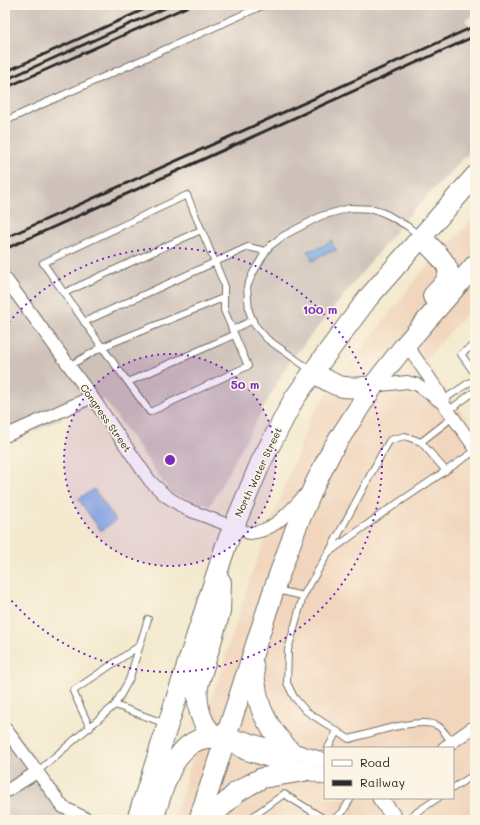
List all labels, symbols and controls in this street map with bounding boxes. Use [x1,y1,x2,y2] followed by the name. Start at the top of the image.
[303,301,337,317] text: 100 m
[231,376,259,392] text: 50 m
[77,381,135,455] street label: Congress Street
[231,425,285,519] street label: North Water Street
[163,453,177,467] centre of rings
[324,747,454,799] legend
[360,754,390,770] text: Road
[360,774,405,790] text: Railway

